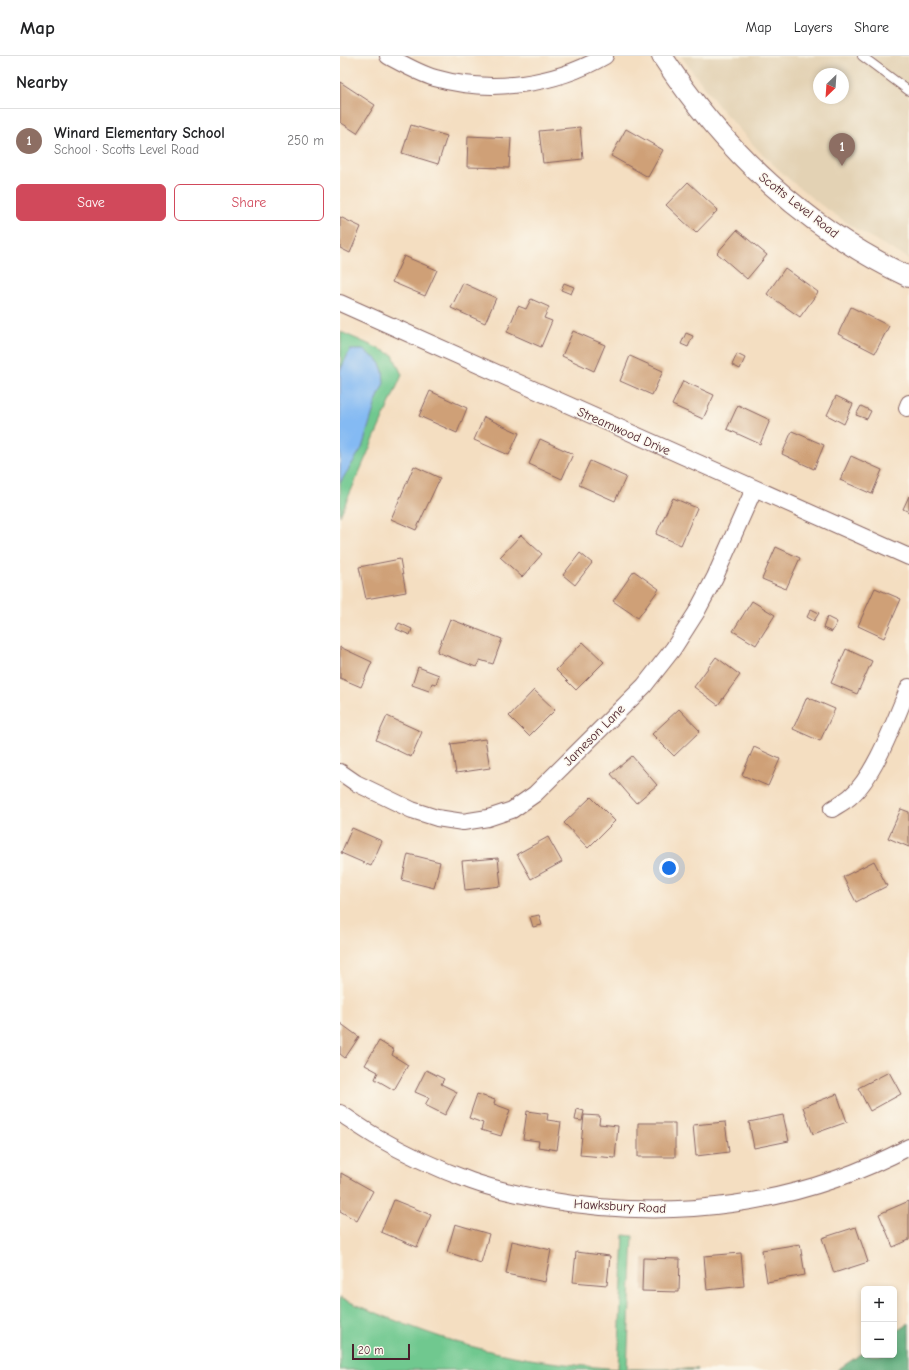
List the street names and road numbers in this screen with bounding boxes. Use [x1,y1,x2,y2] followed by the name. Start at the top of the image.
[756,169,842,241] street label: Scotts Level Road
[575,404,673,458] street label: Streamwood Drive
[560,701,628,769] street label: Jameson Lane
[573,1196,667,1216] street label: Hawksbury Road

